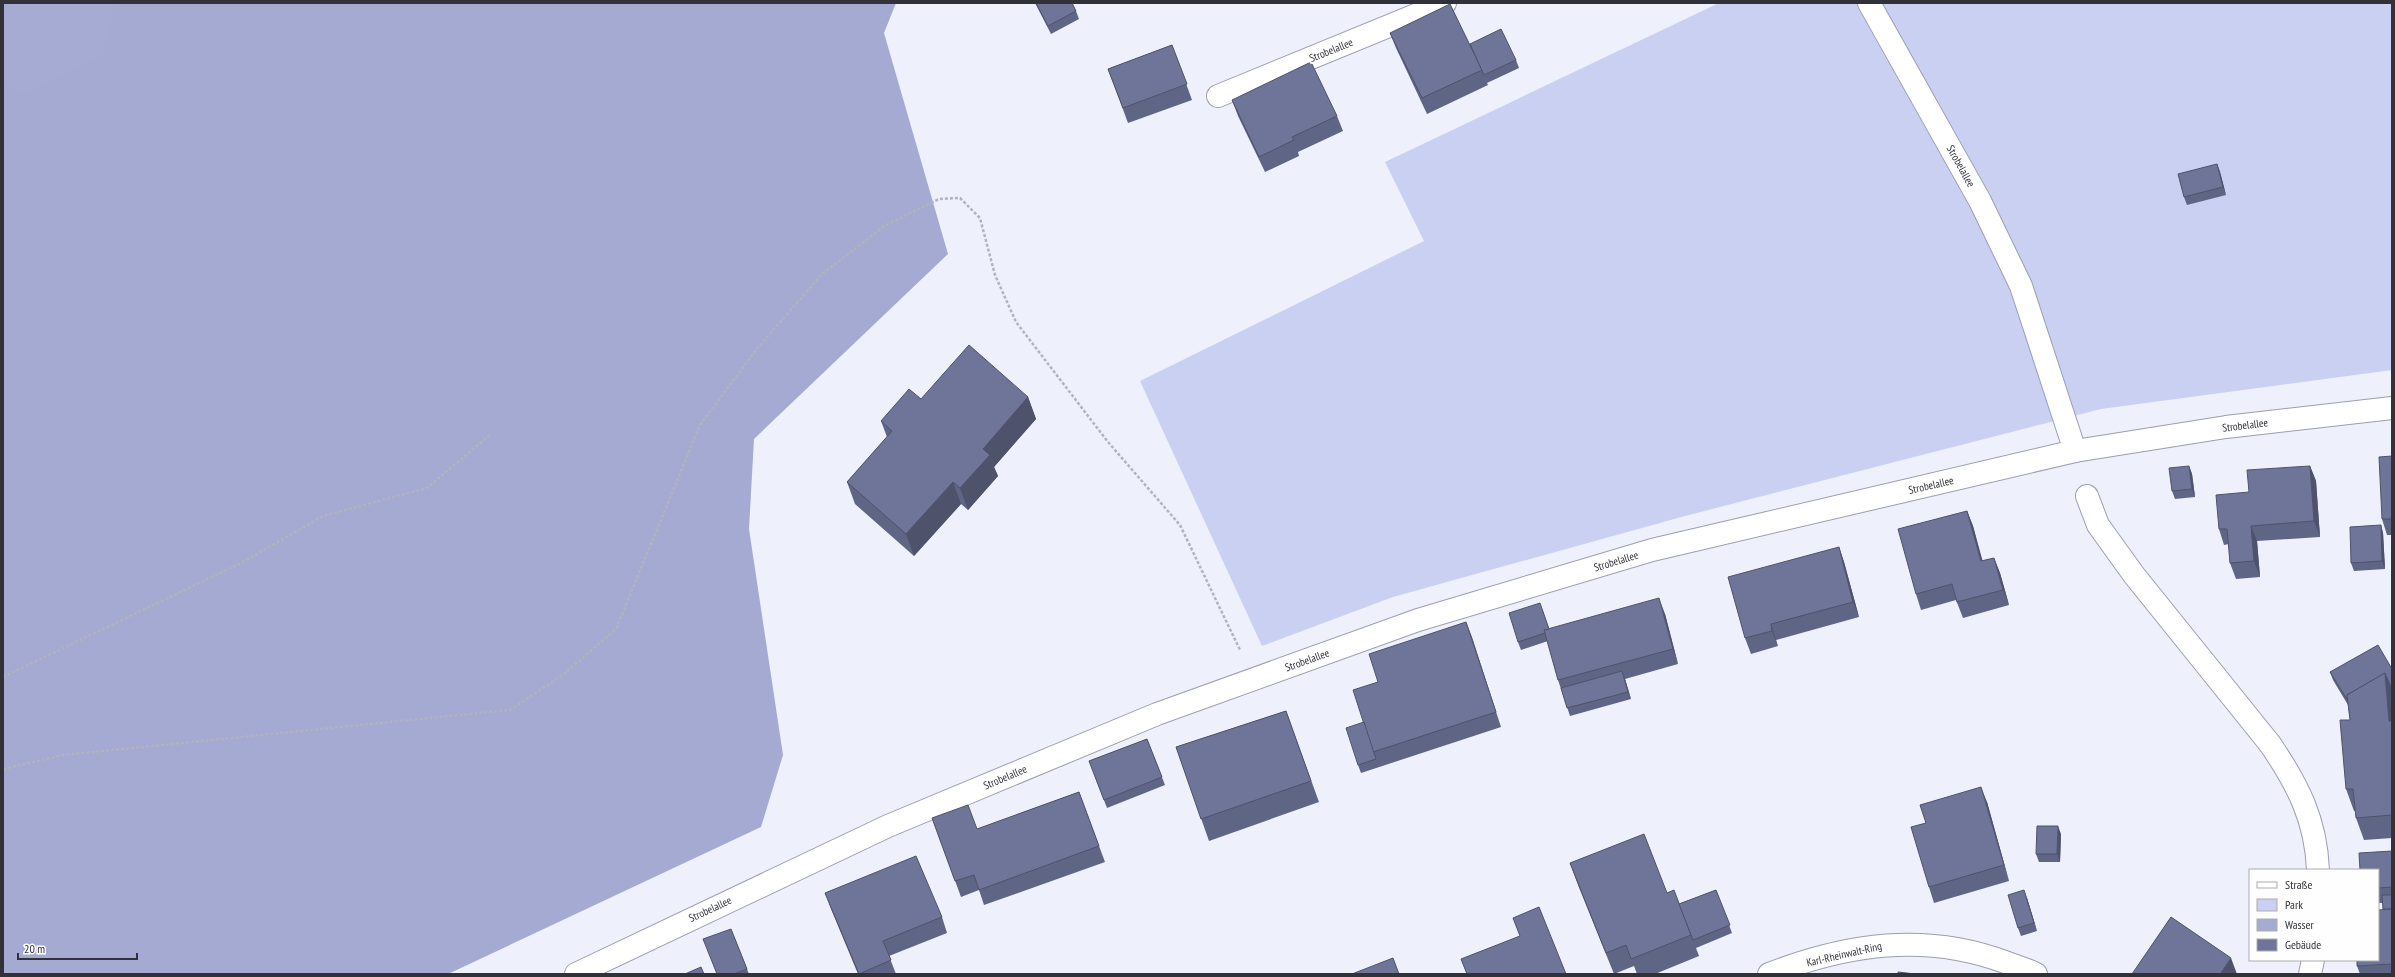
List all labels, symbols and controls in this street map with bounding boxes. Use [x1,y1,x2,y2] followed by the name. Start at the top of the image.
[1307,35,1355,65] street label: Strobelallee
[1944,143,1978,190] street label: Strobelallee
[2221,415,2269,435] street label: Strobelallee
[1907,473,1955,497] street label: Strobelallee
[1592,547,1640,574] street label: Strobelallee
[1283,645,1331,674] street label: Strobelallee
[981,761,1029,792] street label: Strobelallee
[2249,869,2379,961] legend
[2285,877,2312,892] text: Straße
[686,893,734,925] street label: Strobelallee
[2285,897,2303,912] text: Park
[2285,917,2315,932] text: Wasser
[18,935,137,961] scale bar
[2285,937,2321,952] text: Gebäude
[1805,938,1883,969] street label: Karl-Rheinwalt-Ring
[24,941,45,956] text: 20 m

